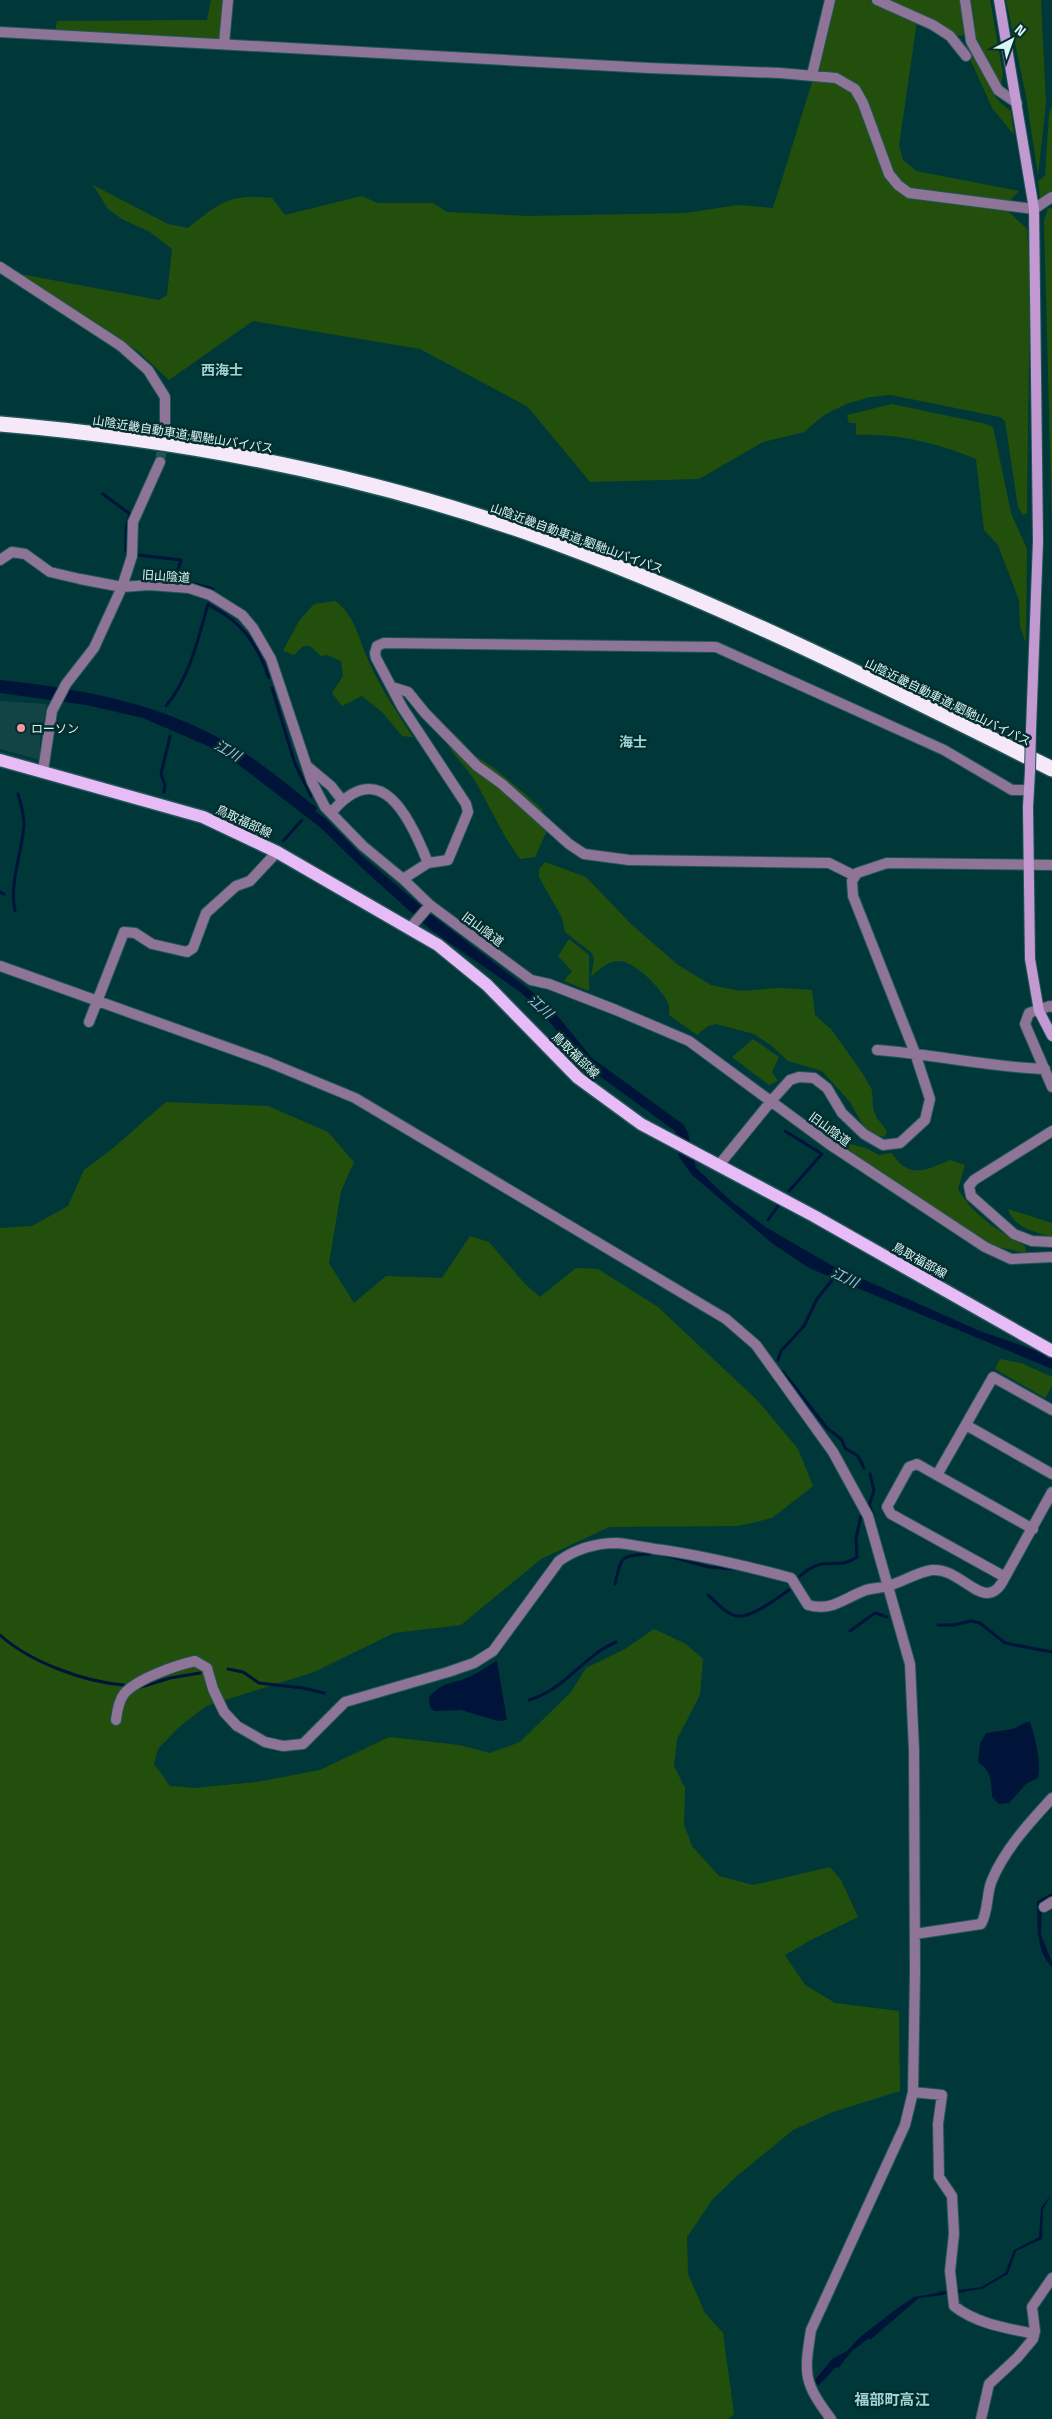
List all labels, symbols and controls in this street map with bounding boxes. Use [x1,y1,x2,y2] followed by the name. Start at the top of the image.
[987,15,1037,65] north arrow
[1010,19,1031,41] text: N
[201,359,243,380] district label: 西海士
[91,410,275,458] street label: 山陰近畿自動車道;駟馳山バイパス
[488,498,666,578] street label: 山陰近畿自動車道;駟馳山バイパス
[141,565,191,587] street label: 旧山陰道
[862,653,1034,751] street label: 山陰近畿自動車道;駟馳山バイパス
[31,719,79,738] place label: ローソン
[15,722,27,734] marker: ローソン
[619,731,647,752] district label: 海士
[211,734,247,767] water label: 江川
[213,800,275,842] street label: 鳥取福部線
[458,907,508,951] street label: 旧山陰道
[524,989,560,1025] water label: 江川
[548,1027,604,1083] street label: 鳥取福部線
[805,1107,855,1151] street label: 旧山陰道
[889,1237,951,1283] street label: 鳥取福部線
[828,1262,864,1293] water label: 江川
[853,2388,930,2411] district label: 福部町高江

